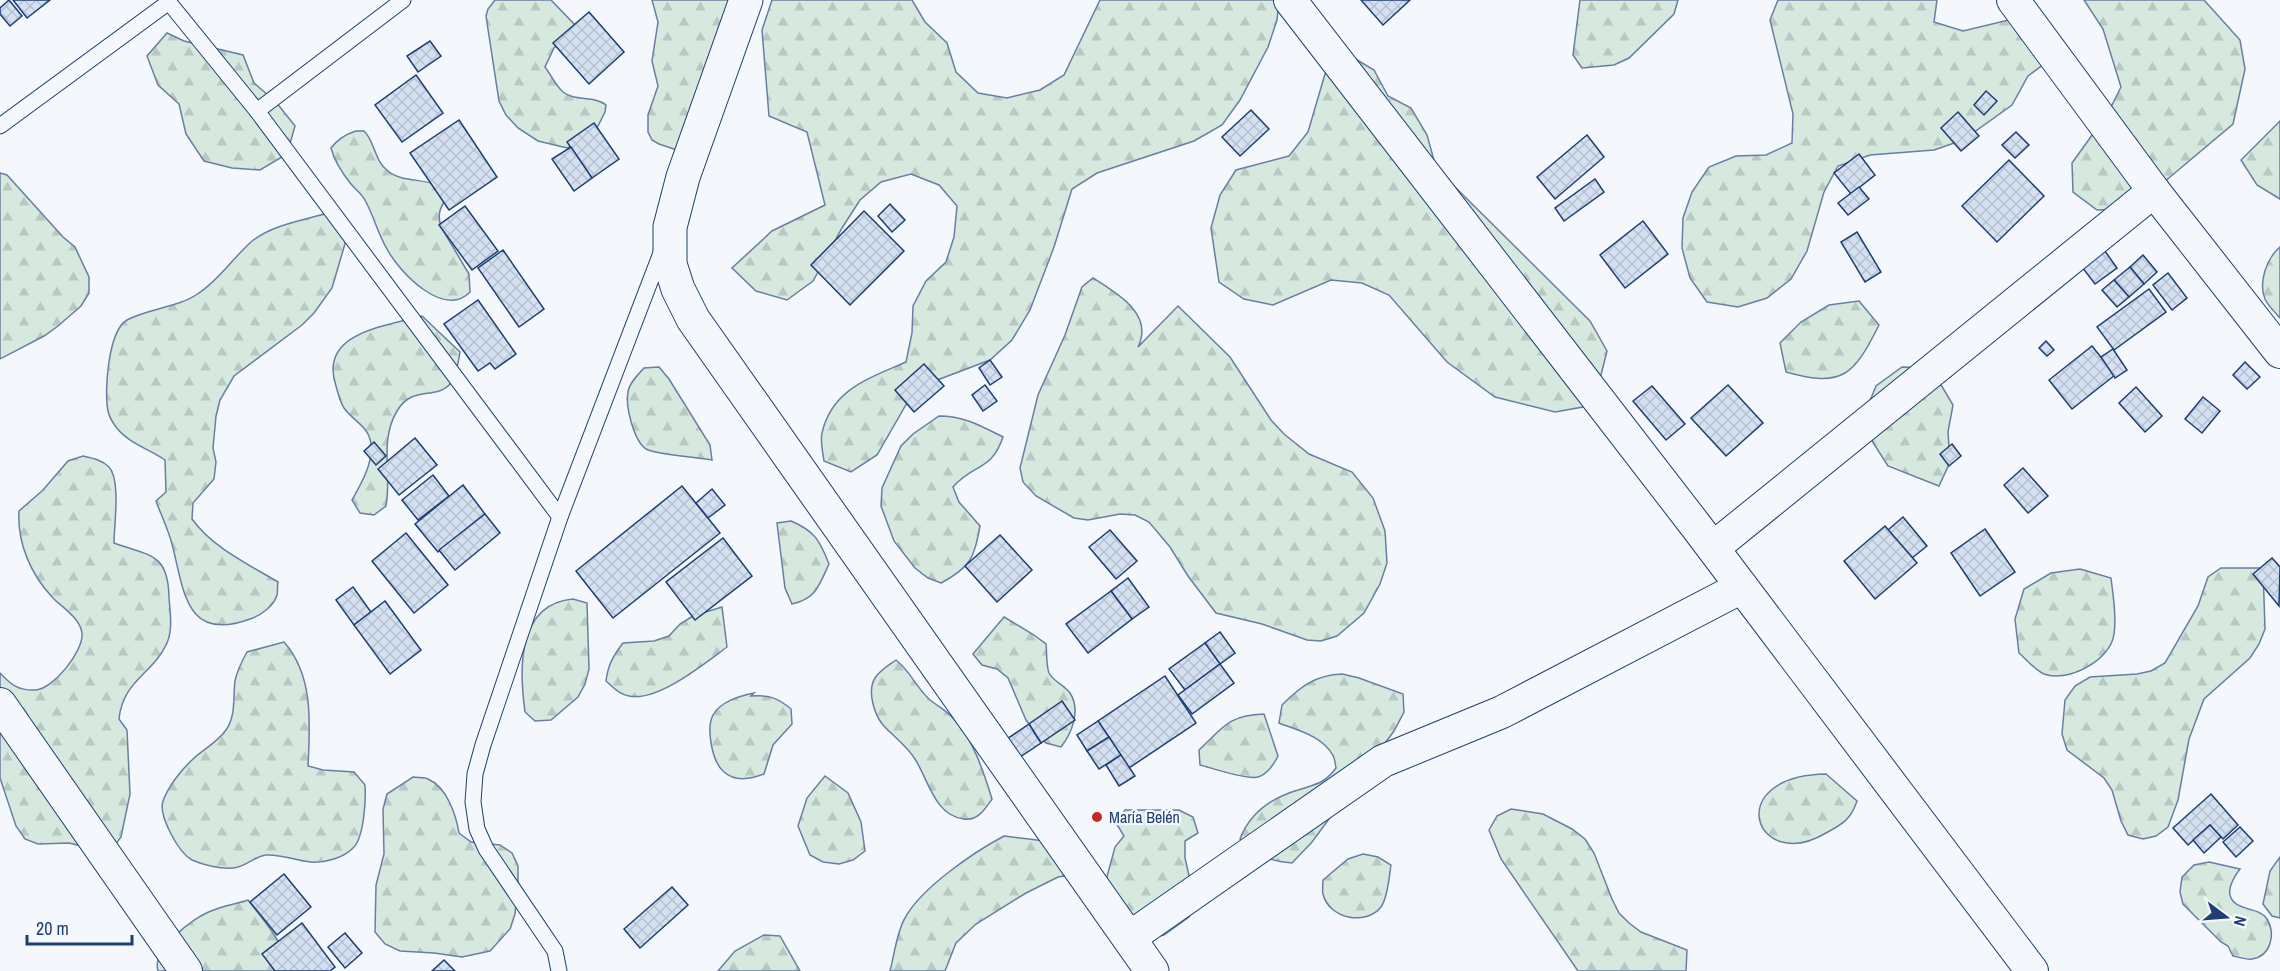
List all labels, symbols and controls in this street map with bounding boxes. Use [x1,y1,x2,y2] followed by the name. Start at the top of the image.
[1109,806,1180,828] place label: María Belén
[1090,810,1104,824] marker: María Belén
[2196,887,2256,947] north arrow
[27,908,132,946] scale bar
[2229,914,2252,929] text: N
[36,916,69,941] text: 20 m

